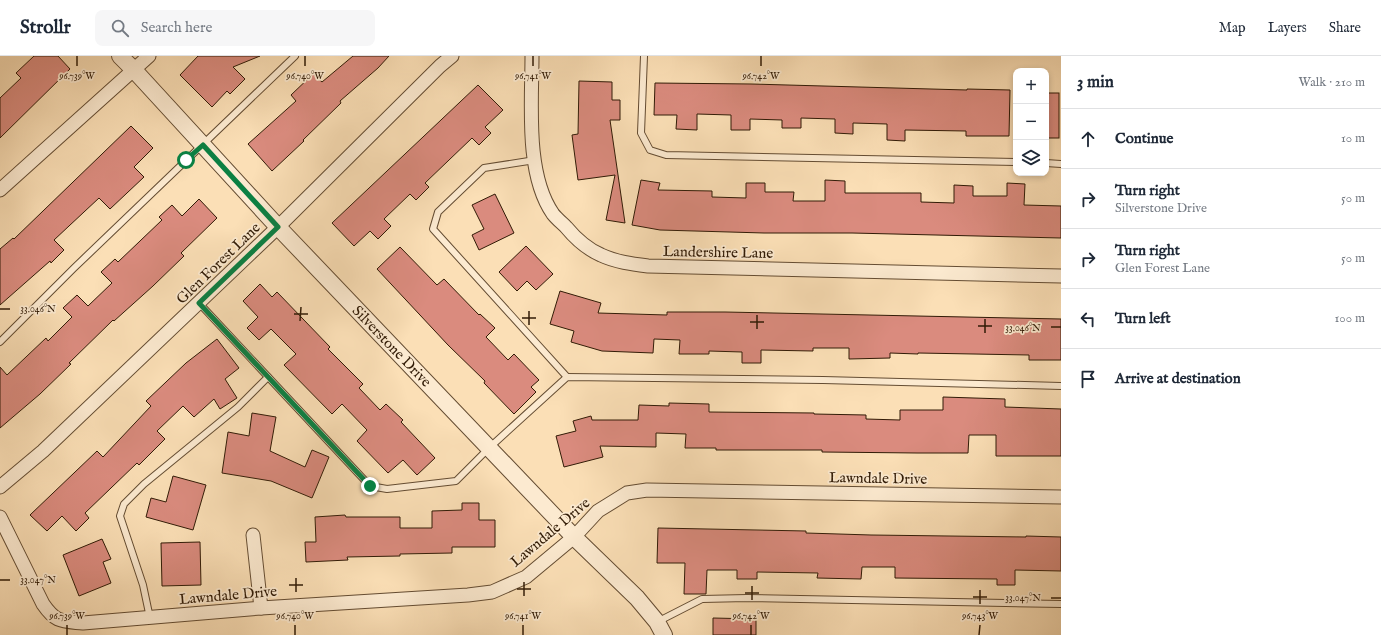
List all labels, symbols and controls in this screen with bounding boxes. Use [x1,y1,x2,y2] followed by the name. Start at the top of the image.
[95,10,375,46] search box
[20,16,71,40] text: Strollr
[109,17,131,39] icon: search
[141,18,212,37] text: Search here
[1219,19,1246,37] text: Map
[1268,19,1307,37] text: Layers
[1329,19,1361,37] text: Share
[1013,68,1049,176] map controls
[1013,68,1049,104] button: +
[58,70,95,83] text: 96.739°W
[285,70,324,83] text: 96.740°W
[514,70,552,83] text: 96.741°W
[741,70,780,83] text: 96.742°W
[1077,72,1114,93] text: 3 min
[1299,74,1365,91] text: Walk · 210 m
[1013,104,1049,140] button: −
[1077,128,1099,150] icon: ahead
[1115,129,1173,148] text: Continue
[1341,130,1365,147] text: 10 m
[1013,140,1049,176] button: layers
[177,151,195,169] route start
[1115,181,1180,200] text: Turn right
[1077,188,1099,210] icon: right
[1341,190,1365,207] text: 50 m
[1115,200,1207,217] text: Silverstone Drive
[172,218,264,308] street label: Glen Forest Lane
[1115,241,1180,260] text: Turn right
[663,242,773,263] street label: Landershire Lane
[1077,248,1099,270] icon: right
[1341,250,1365,267] text: 50 m
[1115,260,1210,277] text: Glen Forest Lane
[348,302,435,391] street label: Silverstone Drive
[20,303,56,316] text: 33.046°N
[1077,308,1099,330] icon: left
[1115,309,1171,328] text: Turn left
[1335,310,1365,327] text: 100 m
[1005,322,1041,335] text: 33.046°N
[1077,368,1099,390] icon: arrive
[1115,369,1241,388] text: Arrive at destination
[829,468,927,489] street label: Lawndale Drive
[361,477,379,495] route end
[507,493,594,571] street label: Lawndale Drive
[20,574,56,587] text: 33.047°N
[178,582,278,609] street label: Lawndale Drive
[1005,592,1041,605] text: 33.047°N
[48,610,85,623] text: 96.739°W
[275,610,314,623] text: 96.740°W
[504,610,542,623] text: 96.741°W
[731,610,770,623] text: 96.742°W
[961,610,999,623] text: 96.743°W

